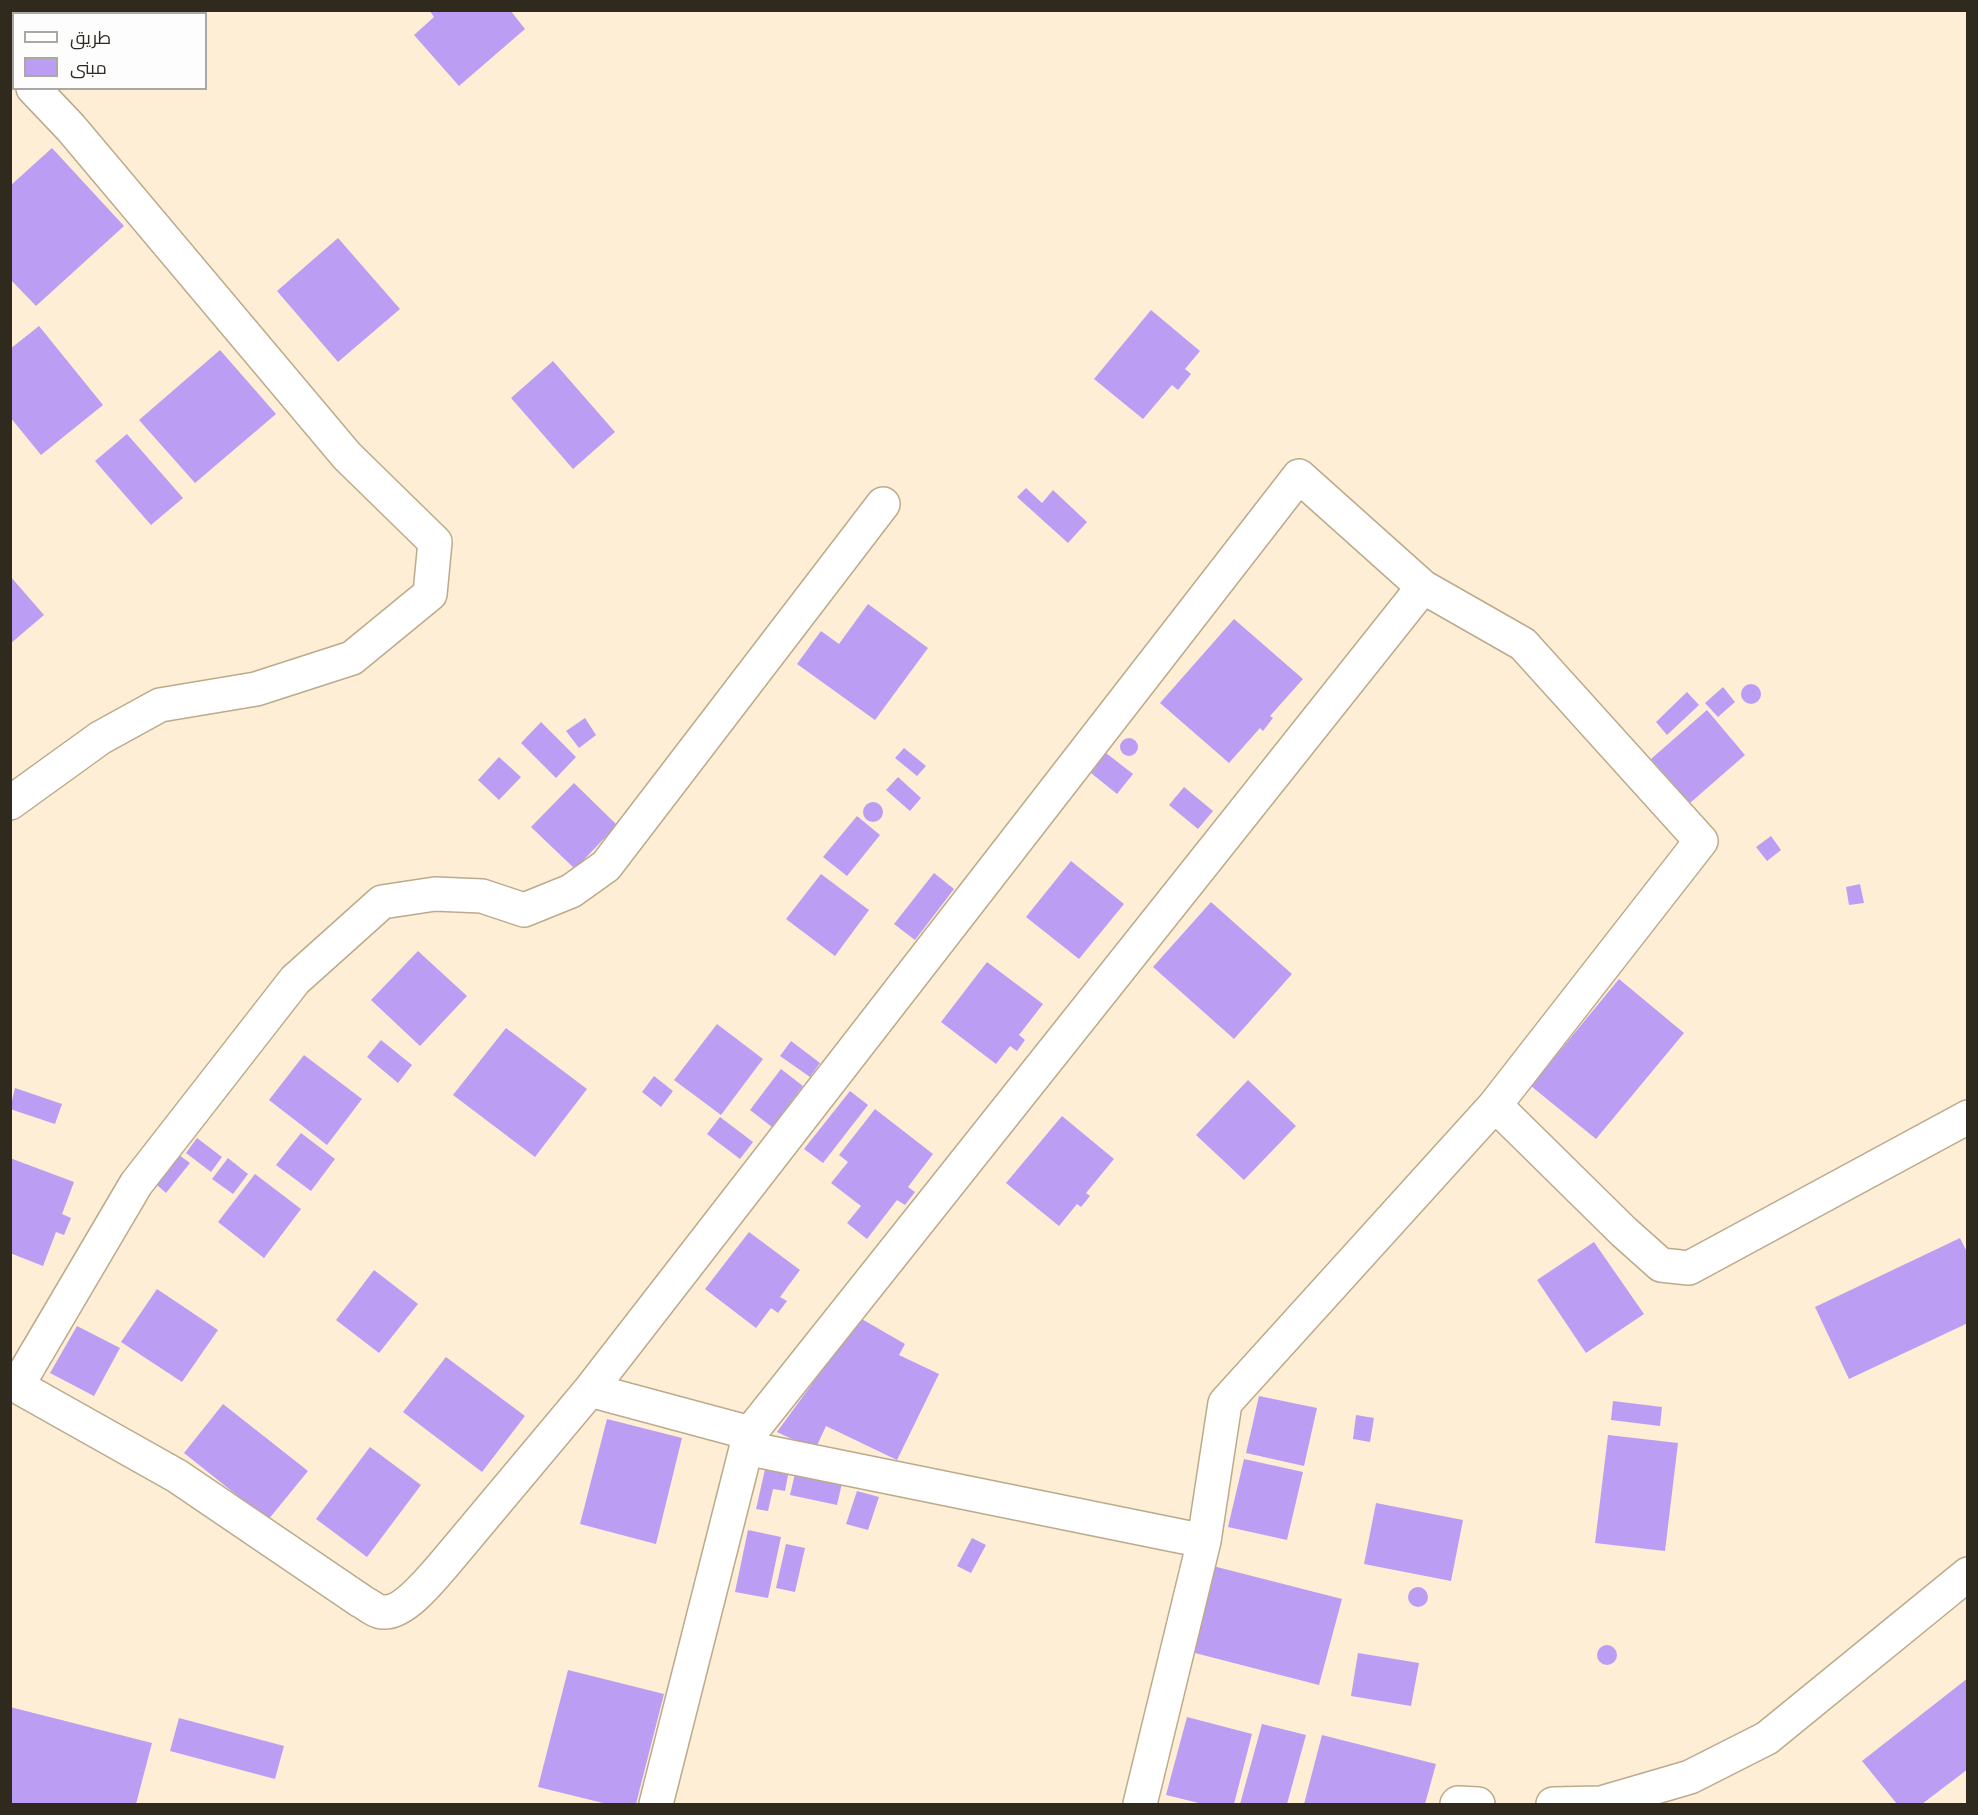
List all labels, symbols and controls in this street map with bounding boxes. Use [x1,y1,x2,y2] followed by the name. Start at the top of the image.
[12,12,207,90] legend
[70,27,111,48] text: طريق
[70,57,107,78] text: مبنى

